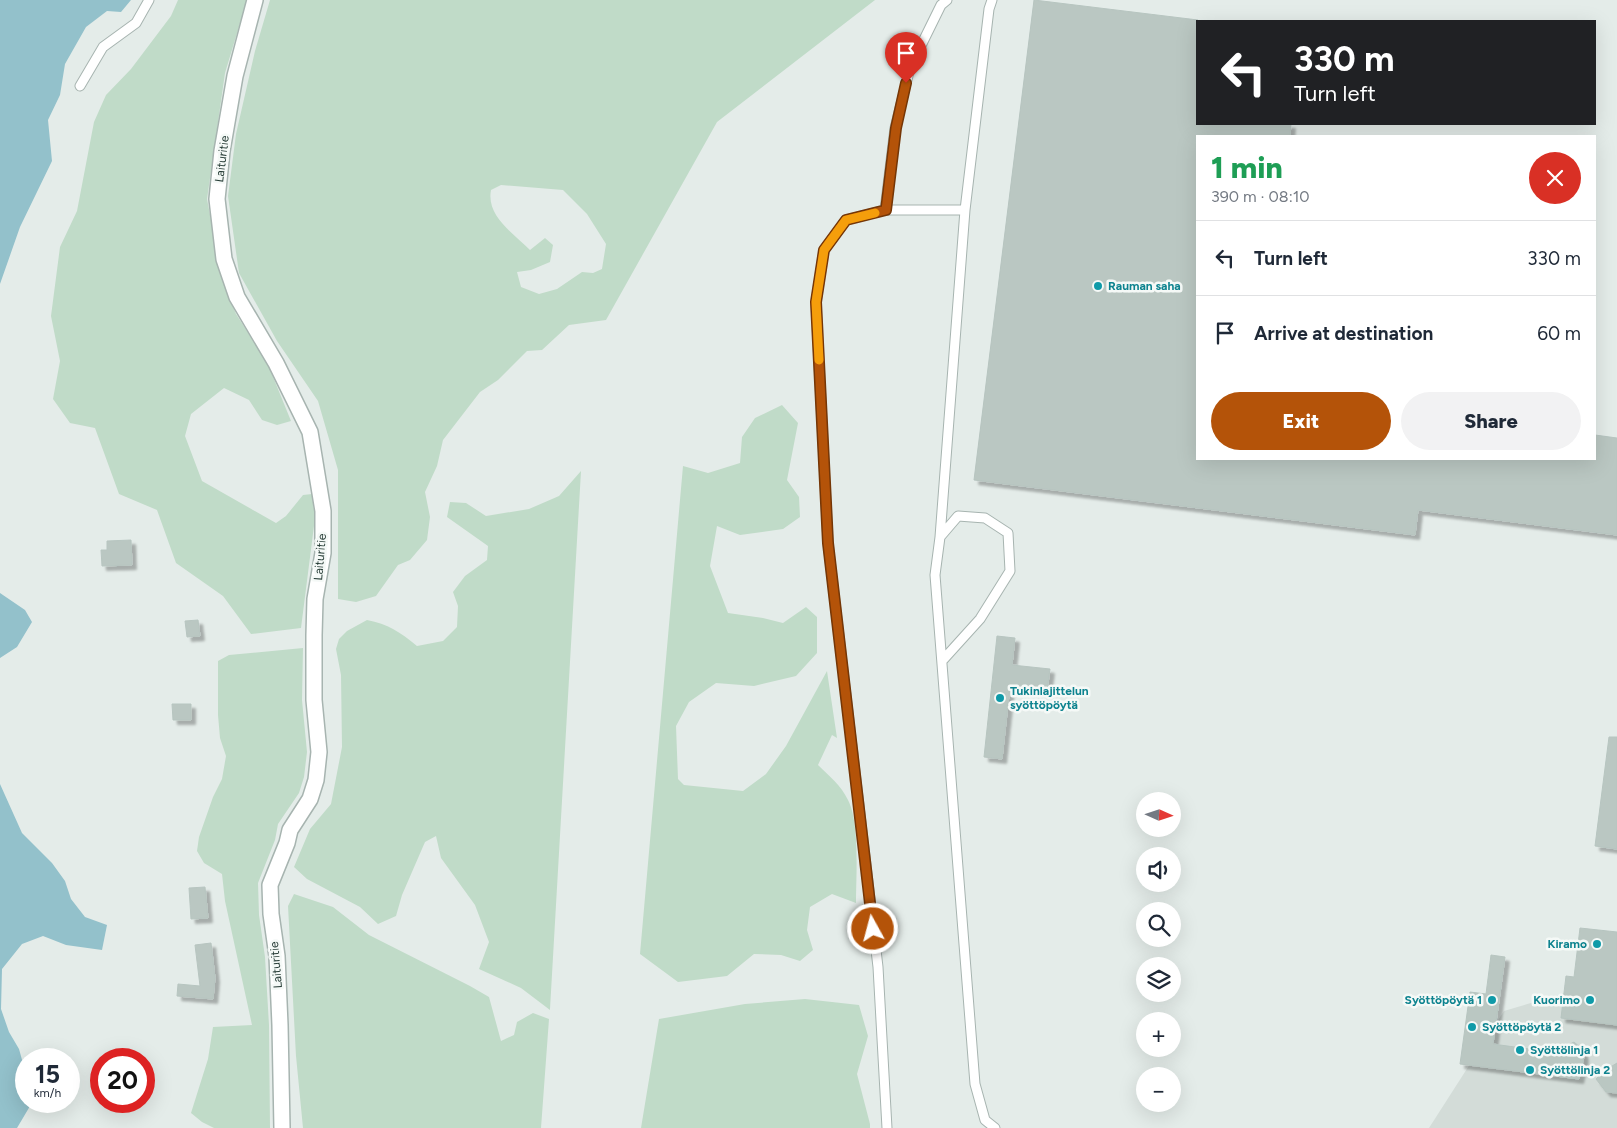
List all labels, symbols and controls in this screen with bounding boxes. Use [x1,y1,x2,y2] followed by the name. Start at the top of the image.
[885,32,927,83] pin
[1294,38,1394,80] text: 330 m
[892,39,920,67] icon: arrive
[1211,40,1276,105] icon: left
[1294,80,1376,107] text: Turn left
[212,134,232,183] street label: Laituritie
[1211,149,1283,186] text: 1 min
[1529,152,1581,204] button: close
[1211,187,1310,206] text: 390 m · 08:10
[1211,244,1239,272] icon: left
[1254,247,1328,270] text: Turn left
[1527,247,1581,270] text: 330 m
[1108,279,1181,293] place label: Rauman saha
[1092,280,1104,292] marker: Rauman saha
[1211,319,1239,347] icon: arrive
[1254,322,1433,345] text: Arrive at destination
[1537,322,1581,345] text: 60 m
[1211,392,1391,450] button: Exit
[1401,392,1581,450] button: Share
[311,532,329,581] street label: Laituritie
[1010,684,1089,712] place label: Tukinlajittelun syöttöpöytä
[994,692,1006,704] marker: Tukinlajittelun syöttöpöytä
[1136,792,1181,838] north arrow
[1136,792,1181,1112] map controls
[1136,847,1181,892] button: sound
[846,902,898,954] position arrow
[1136,902,1181,947] button: search
[1547,937,1587,951] place label: Kiramo
[1591,938,1603,950] marker: Kiramo
[267,940,285,989] street label: Laituritie
[1136,957,1181,1002] button: layers
[1405,993,1482,1007] place label: Syöttöpöytä 1
[1533,993,1580,1007] place label: Kuorimo
[1486,994,1498,1006] marker: Syöttöpöytä 1
[1584,994,1596,1006] marker: Kuorimo
[1136,1012,1181,1057] button: +
[1482,1020,1561,1034] place label: Syöttöpöytä 2
[1466,1021,1478,1033] marker: Syöttöpöytä 2
[1530,1043,1598,1057] place label: Syöttölinja 1
[1514,1044,1526,1056] marker: Syöttölinja 1
[90,1048,155,1113] speed limit sign: 20
[35,1059,60,1089] text: 15
[1540,1063,1610,1077] place label: Syöttölinja 2
[1524,1064,1536,1076] marker: Syöttölinja 2
[1136,1067,1181,1112] button: −
[34,1086,61,1100] text: km/h

